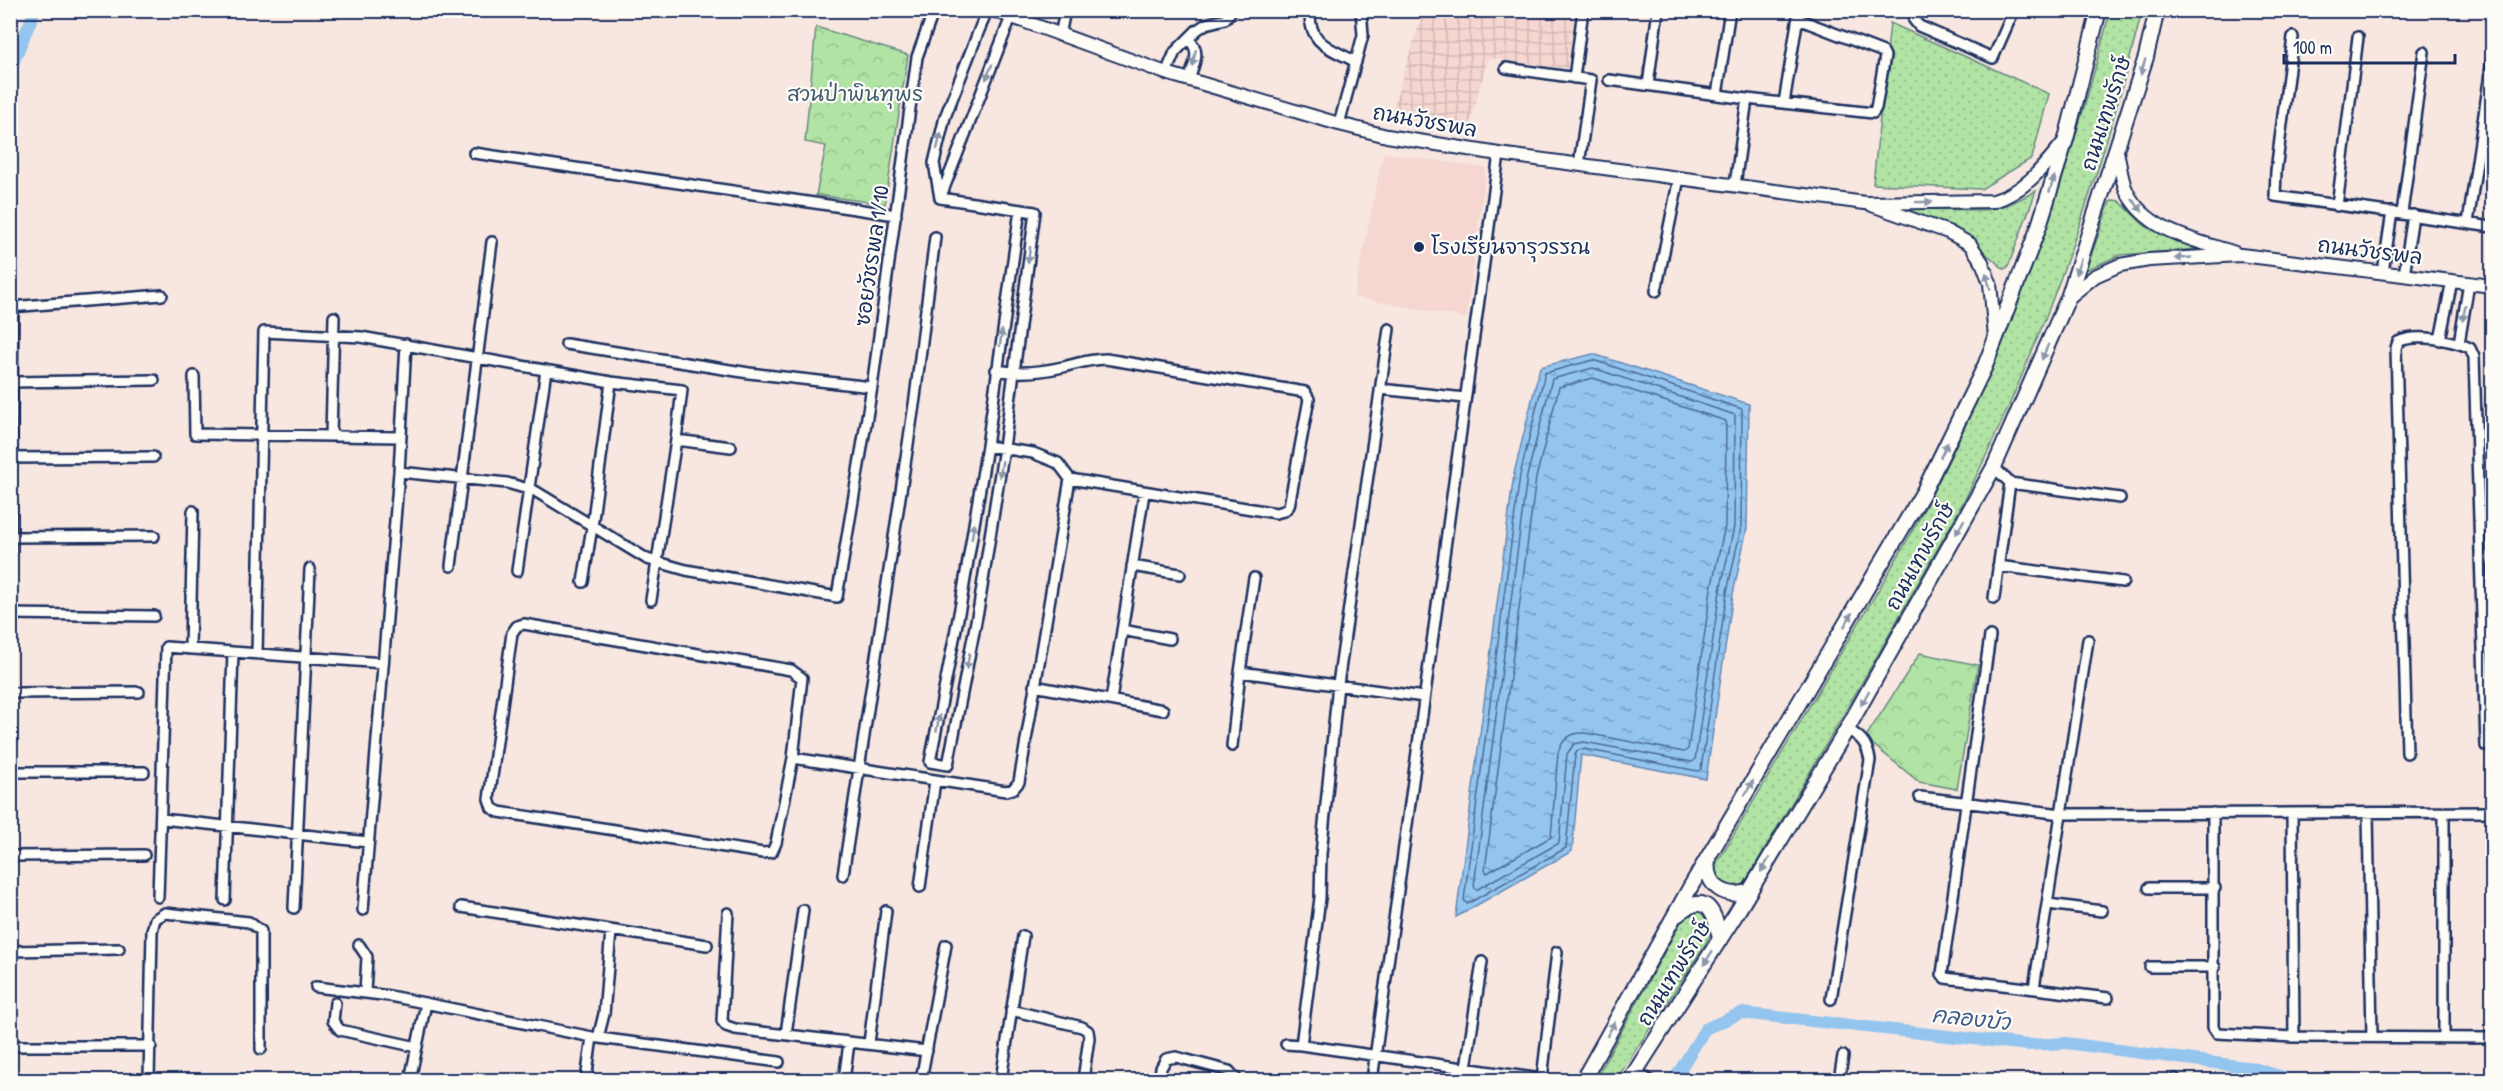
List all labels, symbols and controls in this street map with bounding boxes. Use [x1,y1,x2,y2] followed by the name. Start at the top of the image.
[2284,27,2455,65] scale bar
[2293,35,2332,60] text: 100 m
[1189,49,1198,68] one-way arrow
[2073,51,2138,174] street label: ถนนเทพรักษ์
[2138,58,2147,76] one-way arrow
[984,63,994,81] one-way arrow
[787,79,923,110] park label: สวนป่าพินทุพร
[1371,97,1480,144] street label: ถนนวัชรพล
[935,132,945,150] one-way arrow
[2048,175,2057,193] one-way arrow
[847,184,896,328] street label: ซอยวัชรพล 1/10
[1914,197,1933,207] one-way arrow
[2130,197,2143,213] one-way arrow
[2316,230,2424,271] street label: ถนนวัชรพล
[1431,232,1590,263] place label: โรงเรียนจารุวรรณ
[1412,240,1426,254] marker: โรงเรียนจารุวรรณ
[1024,246,1034,265] one-way arrow
[2174,253,2193,263] one-way arrow
[2073,258,2083,276] one-way arrow
[1983,272,1992,290] one-way arrow
[2459,304,2468,323] one-way arrow
[996,328,1005,347] one-way arrow
[2040,343,2049,361] one-way arrow
[1939,442,1948,459] one-way arrow
[996,460,1005,479] one-way arrow
[1878,496,1961,615] street label: ถนนเทพรักษ์
[1955,519,1965,536] one-way arrow
[969,521,978,540] one-way arrow
[1842,612,1853,628] one-way arrow
[963,652,972,671] one-way arrow
[1860,689,1870,706] one-way arrow
[933,713,943,732] one-way arrow
[1744,779,1754,796] one-way arrow
[1760,857,1771,873] one-way arrow
[1630,914,1718,1031] street label: ถนนเทพรักษ์
[1703,950,1714,966] one-way arrow
[1930,999,2013,1037] water label: คลองบัว
[1606,1021,1616,1038] one-way arrow

